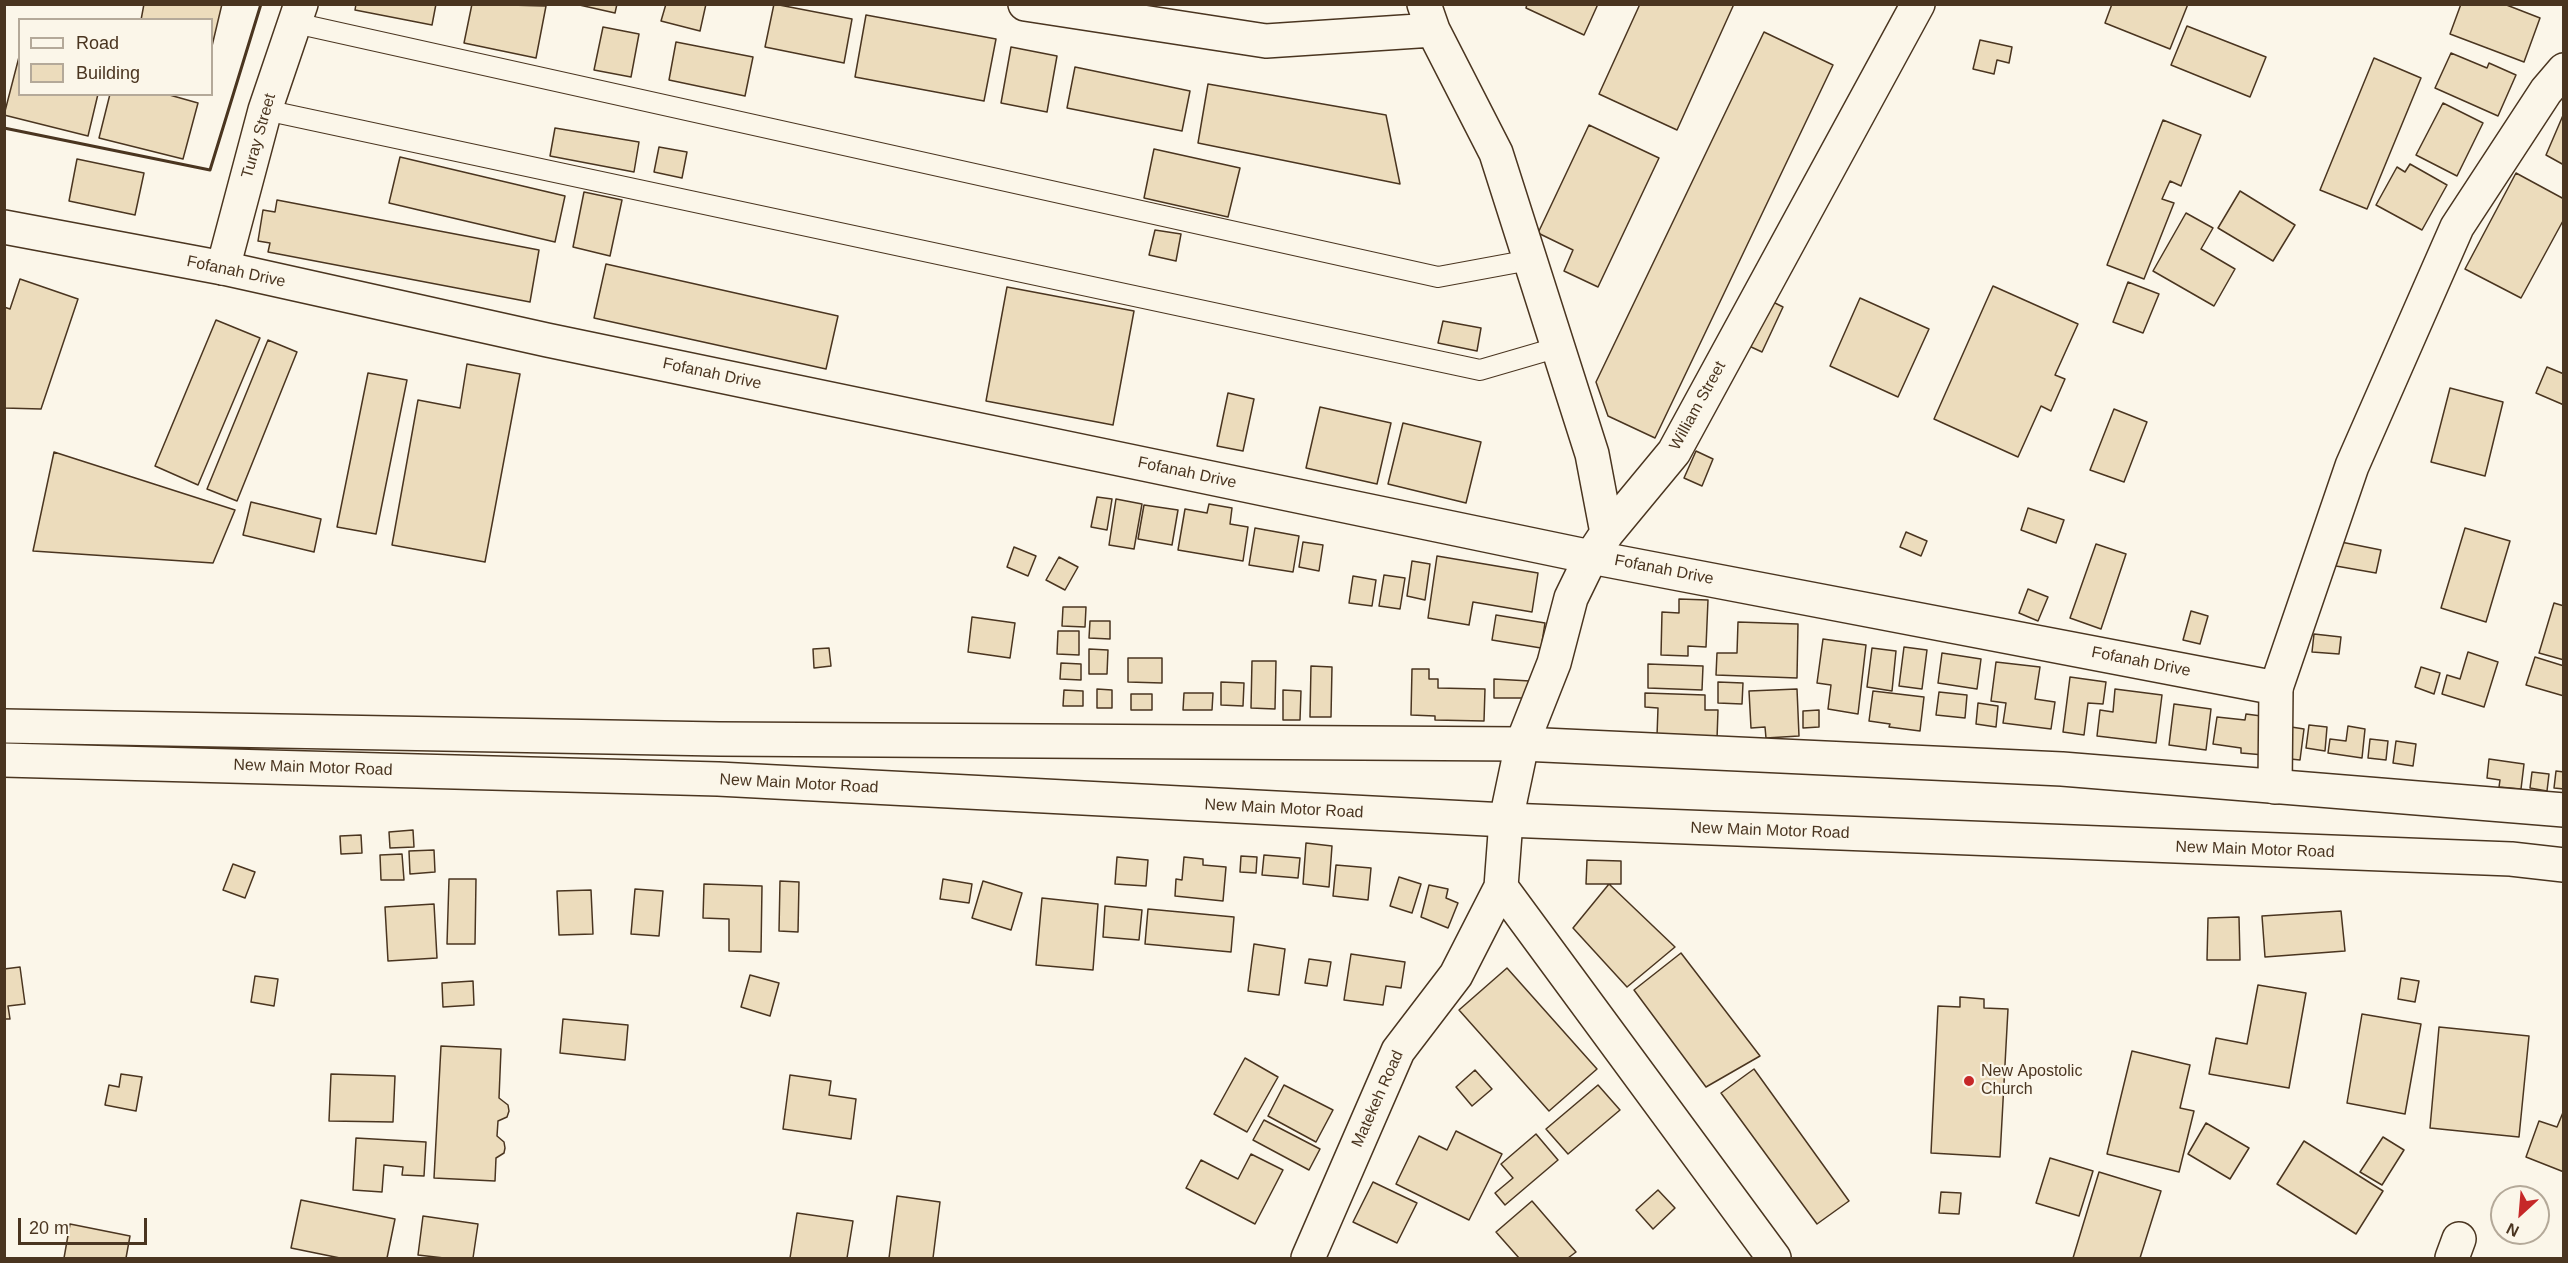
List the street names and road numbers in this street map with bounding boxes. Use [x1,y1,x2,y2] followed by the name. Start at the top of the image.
[238,91,280,181] street label: Turay Street
[185,252,287,292] street label: Fofanah Drive
[661,354,763,394] street label: Fofanah Drive
[1666,358,1730,454] street label: William Street
[1136,453,1238,493] street label: Fofanah Drive
[1613,551,1715,589] street label: Fofanah Drive
[2090,643,2192,681] street label: Fofanah Drive
[233,756,393,780] street label: New Main Motor Road
[719,770,879,798] street label: New Main Motor Road
[1204,795,1364,823] street label: New Main Motor Road
[1690,819,1850,843] street label: New Main Motor Road
[2175,838,2335,862] street label: New Main Motor Road
[1348,1048,1408,1150] street label: Matekeh Road

